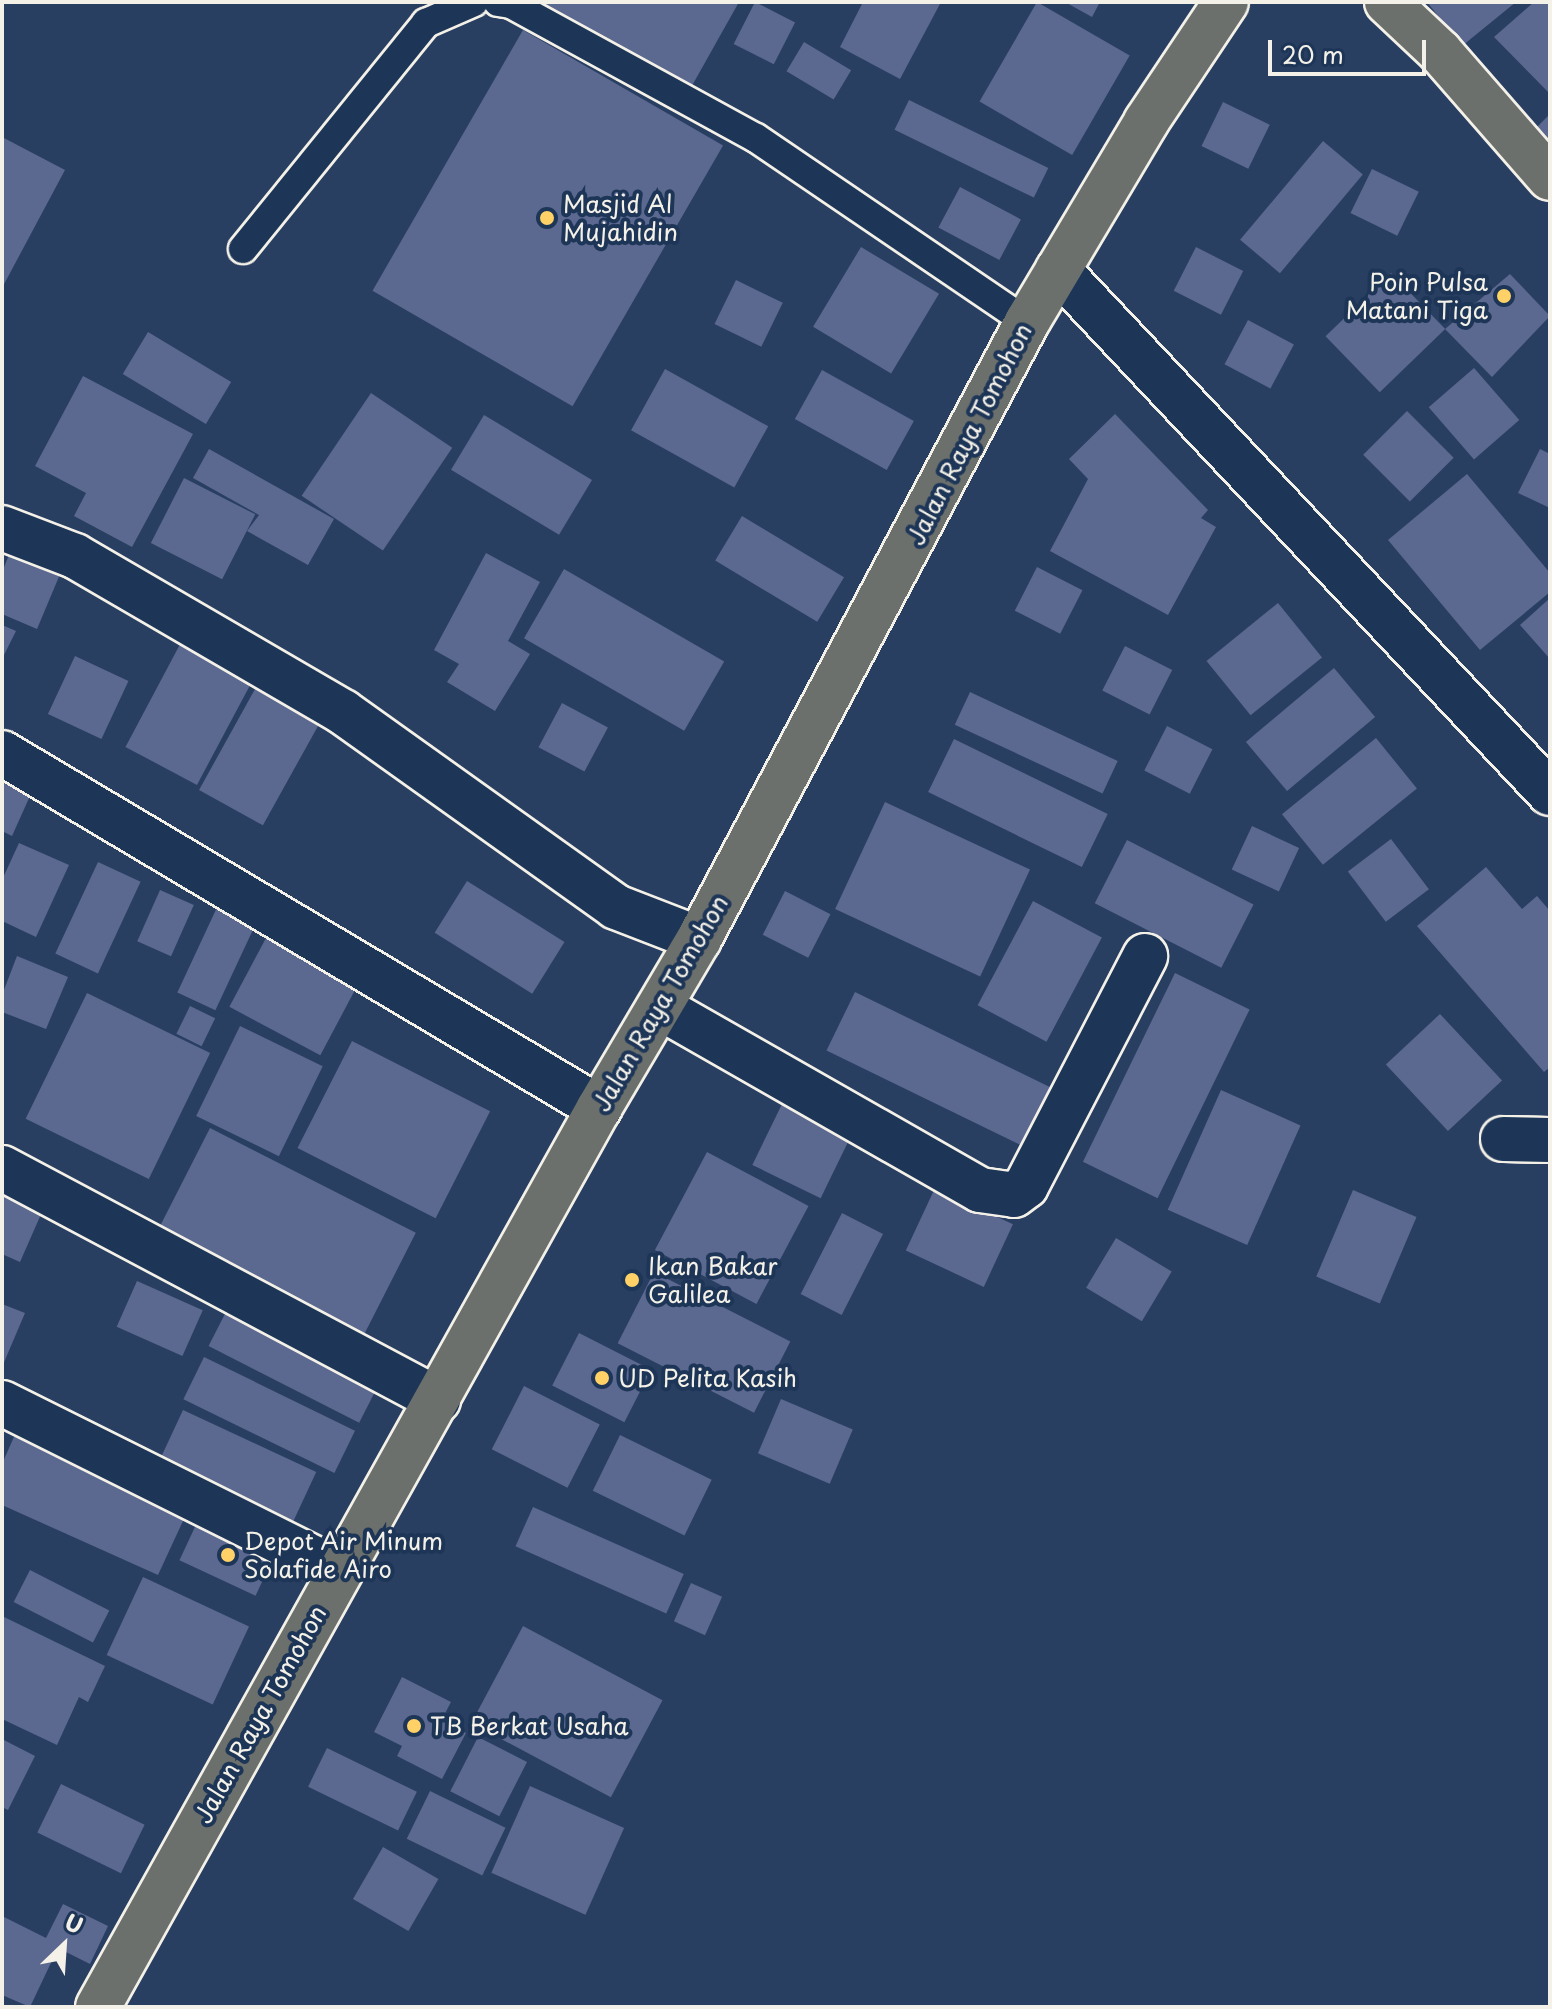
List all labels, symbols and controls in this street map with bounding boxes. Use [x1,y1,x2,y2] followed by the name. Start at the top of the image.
[1272,24,1430,74] scale bar
[1282,36,1344,72] text: 20 m
[563,190,678,246] place label: Masjid Al Mujahidin
[538,209,556,227] marker: Masjid Al Mujahidin
[1345,268,1488,324] place label: Poin Pulsa Matani Tiga
[1495,287,1513,305] marker: Poin Pulsa Matani Tiga
[901,319,1037,549] street label: Jalan Raya Tomohon
[587,890,733,1116] street label: Jalan Raya Tomohon
[648,1252,778,1308] place label: Ikan Bakar Galilea
[623,1271,641,1289] marker: Ikan Bakar Galilea
[618,1364,796,1392] place label: UD Pelita Kasih
[593,1369,611,1387] marker: UD Pelita Kasih
[244,1527,444,1583] place label: Depot Air Minum Solafide Airo
[219,1546,237,1564] marker: Depot Air Minum Solafide Airo
[188,1600,332,1828] street label: Jalan Raya Tomohon
[430,1712,630,1740] place label: TB Berkat Usaha
[405,1717,423,1735] marker: TB Berkat Usaha
[60,1904,89,1941] text: U
[24,1905,104,1985] north arrow

